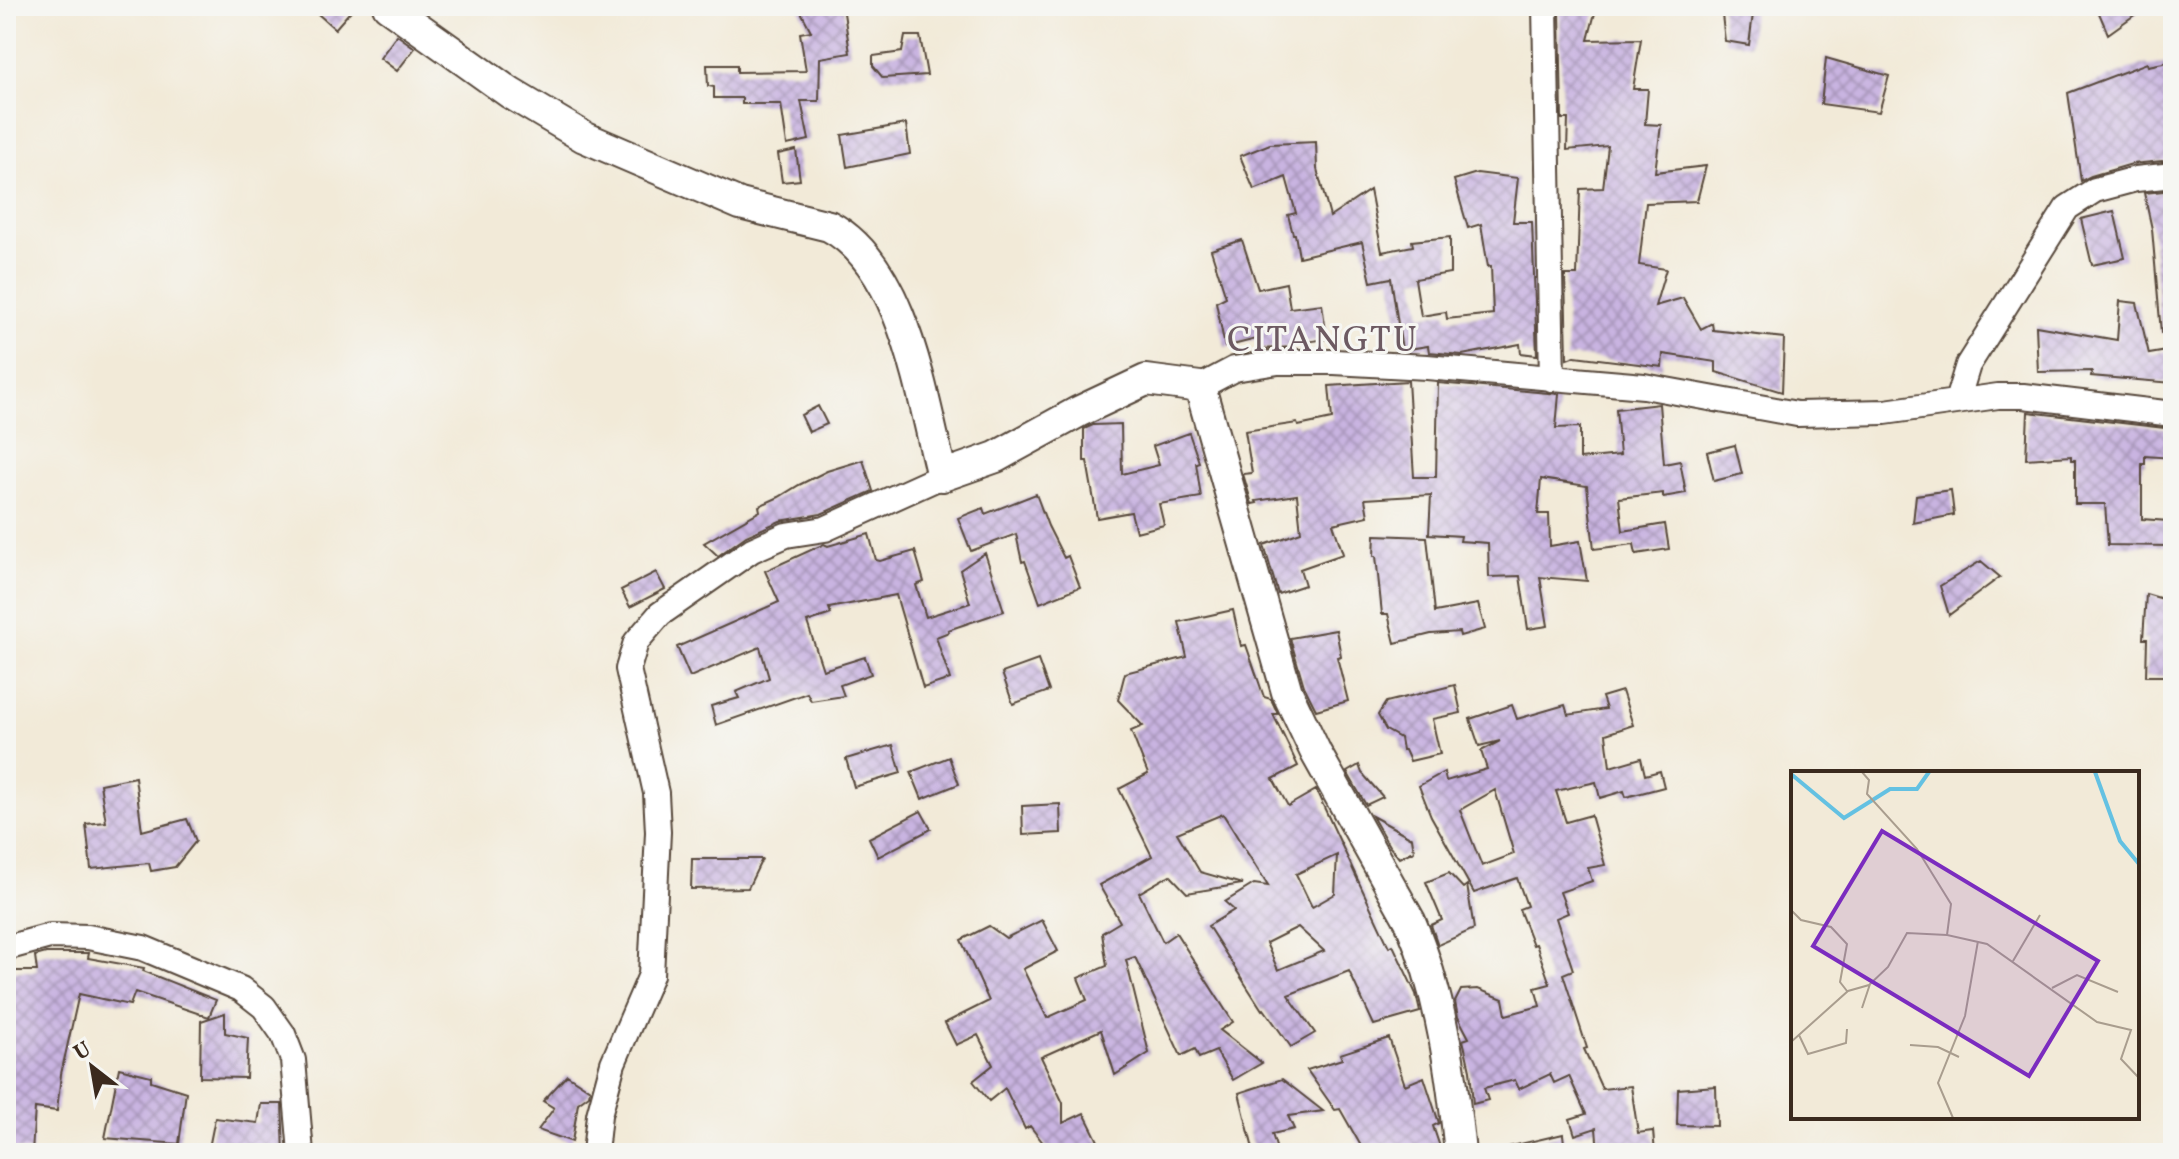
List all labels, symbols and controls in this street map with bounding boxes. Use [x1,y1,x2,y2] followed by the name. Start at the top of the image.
[1227,317,1419,367] district label: CITANGTU
[1791,771,2139,1119] inset map
[52,1027,132,1107] north arrow
[69,1035,97,1069] text: U

